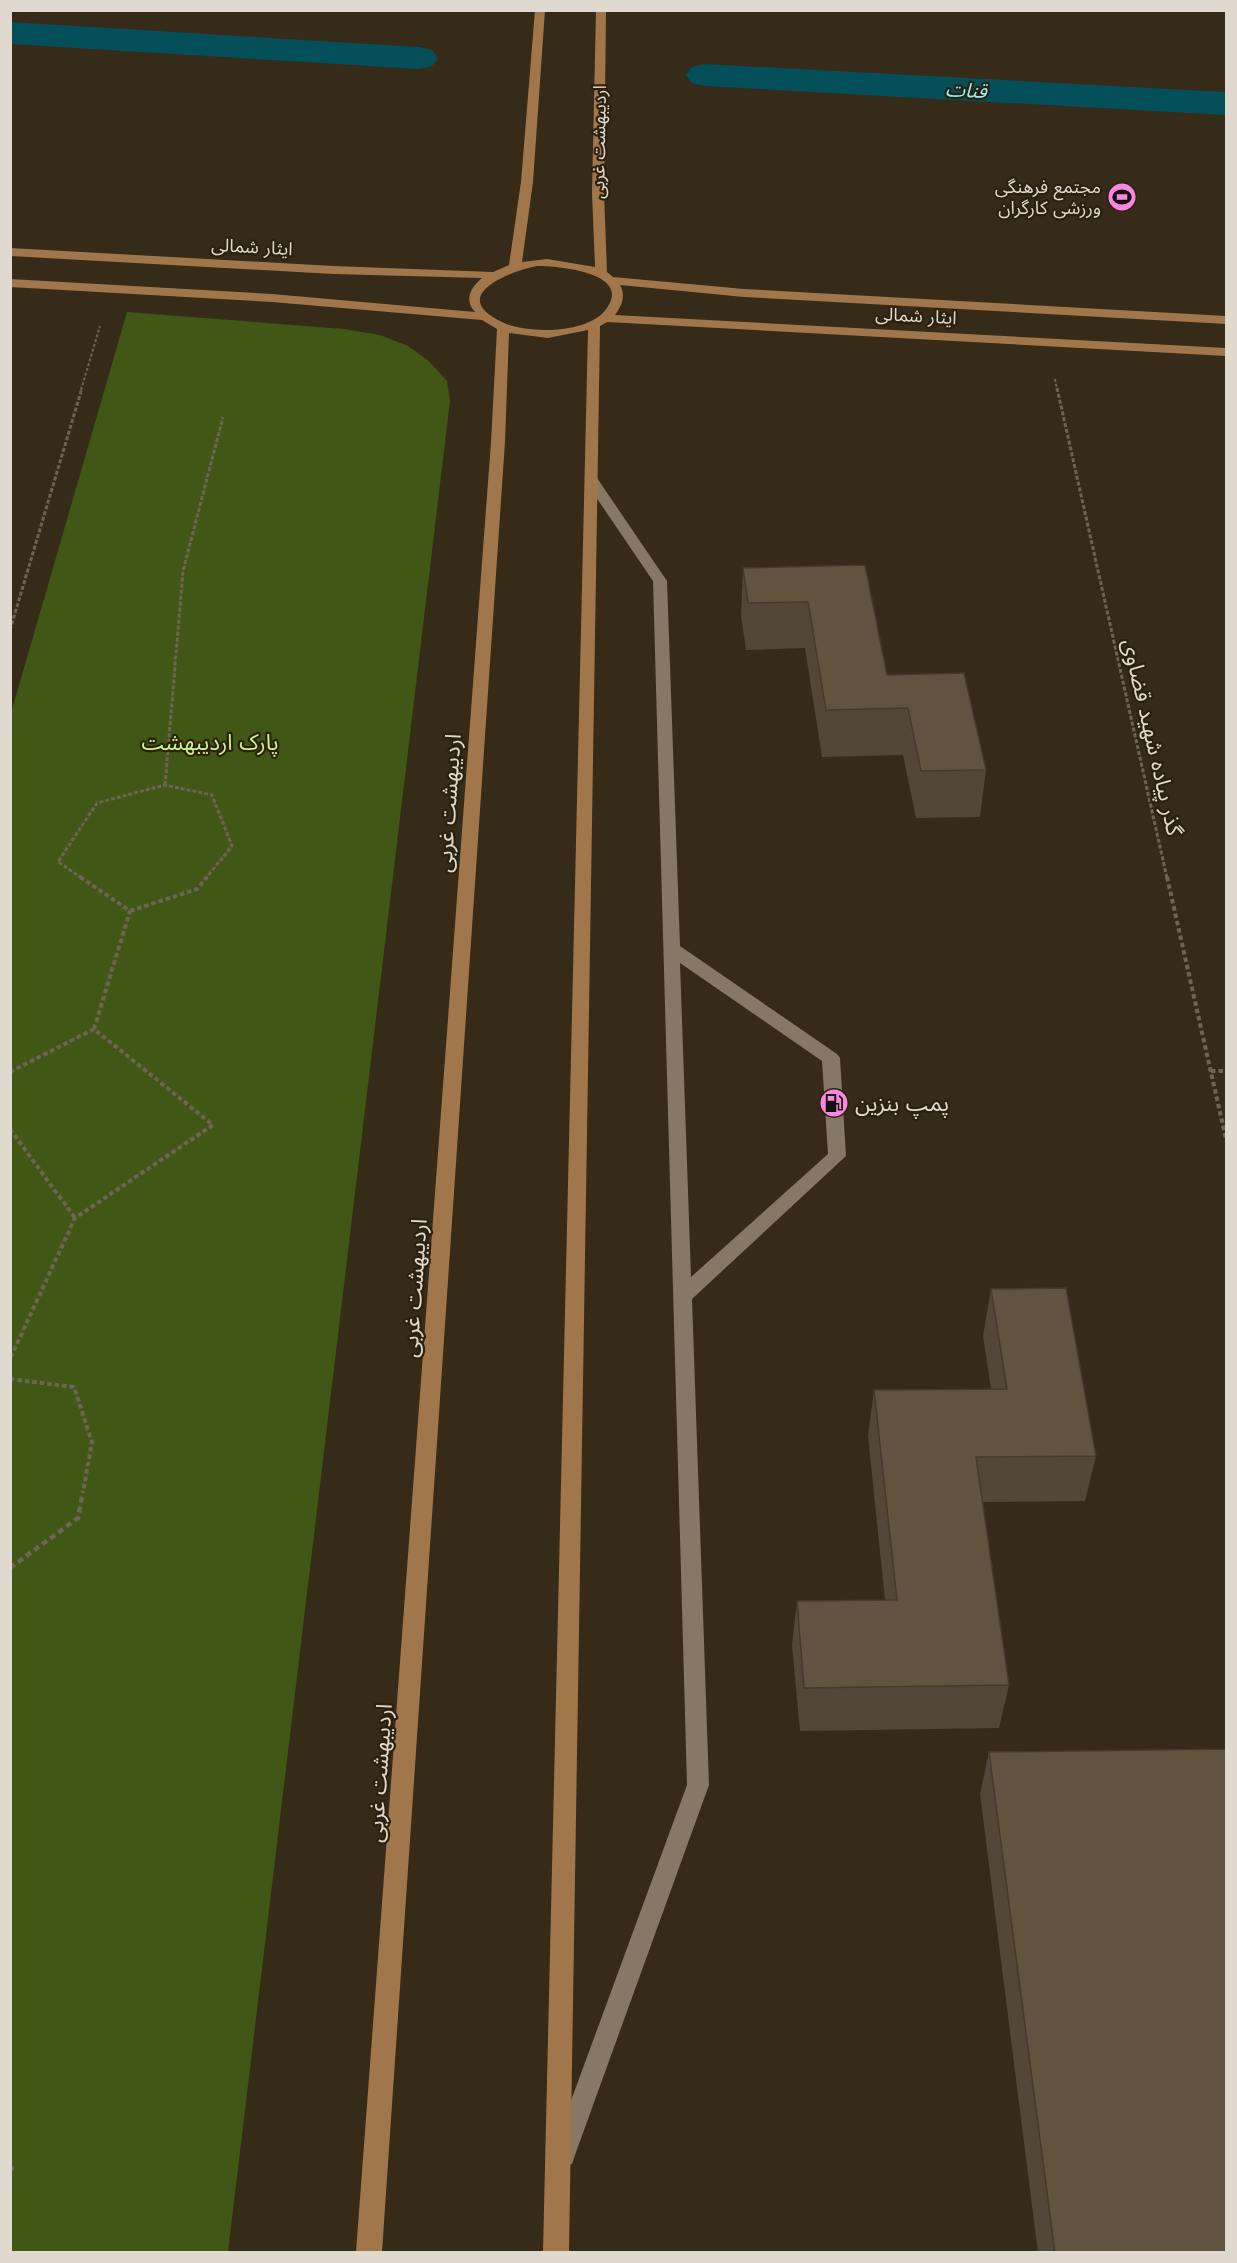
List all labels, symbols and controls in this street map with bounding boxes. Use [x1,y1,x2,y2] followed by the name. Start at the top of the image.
[945,75,989,106] water label: قنات
[585,85,613,199] street label: اردیبهشت غربی
[995,174,1101,221] place label: مجتمع فرهنگی ورزشی کارگران
[1106,181,1138,213] sports icon: مجتمع فرهنگی ورزشی کارگران
[211,232,293,262] street label: ایثار شمالی
[875,301,957,331] street label: ایثار شمالی
[1115,635,1191,840] street label: گذر پیاده شهید قضاوی
[141,726,279,758] park label: پارک اردیبهشت
[427,733,469,873] street label: اردیبهشت غربی
[818,1087,850,1119] fuel station icon: پمپ بنزین
[855,1087,949,1119] place label: پمپ بنزین
[393,1218,435,1358] street label: اردیبهشت غربی
[358,1703,400,1843] street label: اردیبهشت غربی

